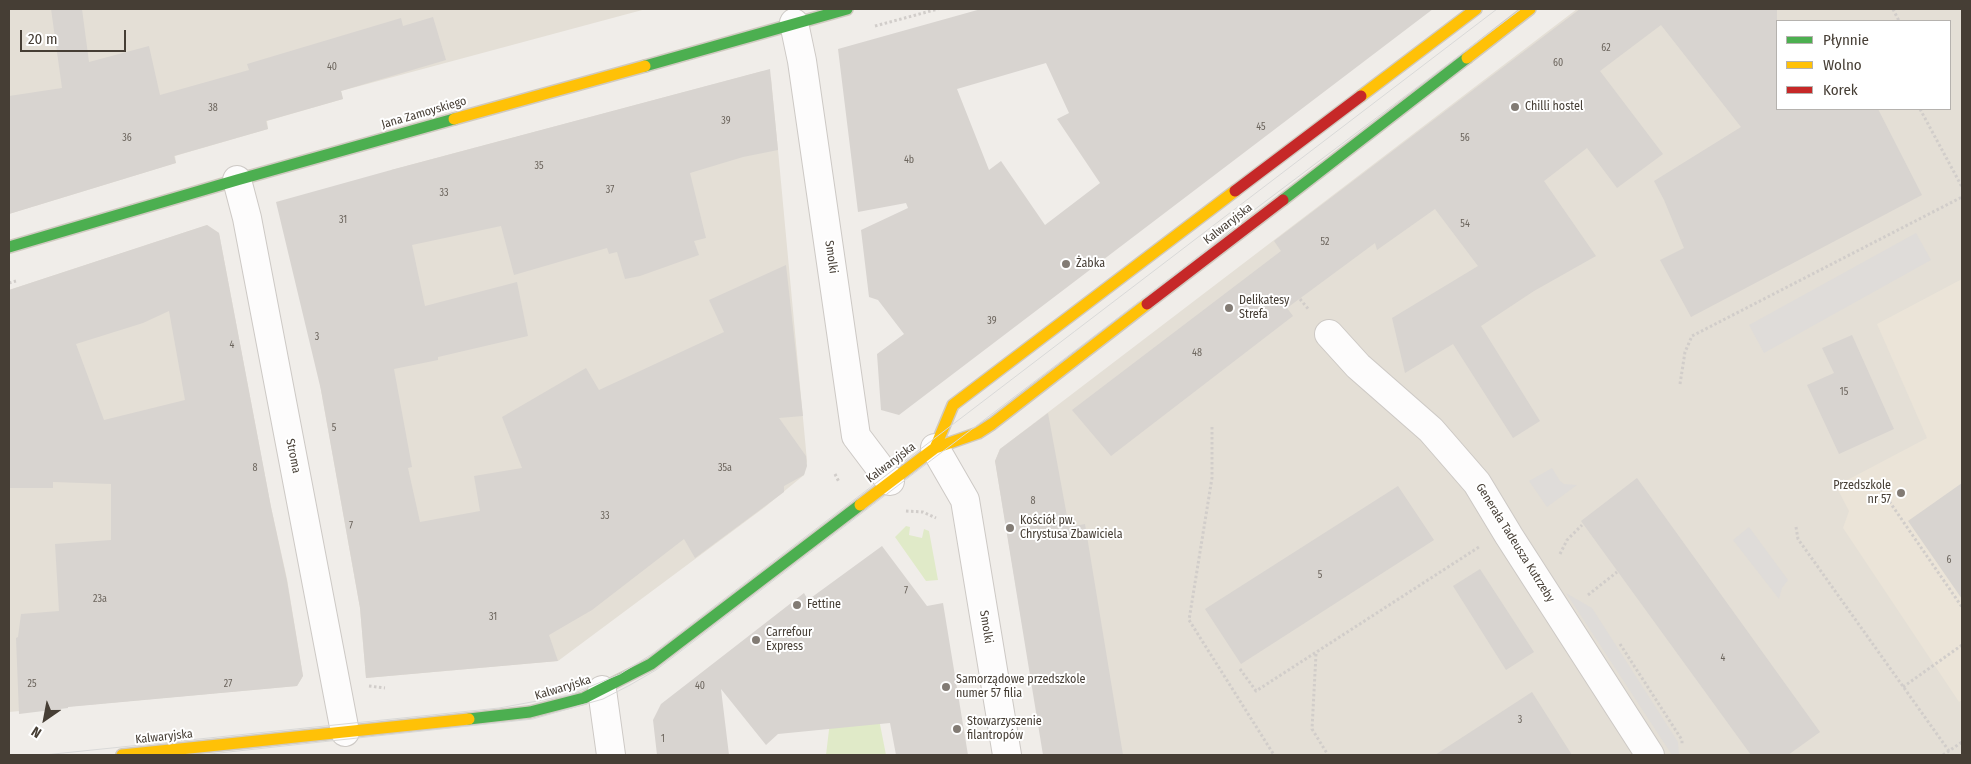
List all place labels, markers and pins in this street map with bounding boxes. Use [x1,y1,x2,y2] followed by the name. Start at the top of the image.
[1525,100,1583,114] place label: Chilli hostel
[1509,101,1521,113] marker: Chilli hostel
[1076,257,1105,271] place label: Żabka
[1060,258,1072,270] marker: Żabka
[1239,294,1289,322] place label: Delikatesy Strefa
[1223,302,1235,314] marker: Delikatesy Strefa
[1833,479,1891,507] place label: Przedszkole nr 57
[1895,487,1907,499] marker: Przedszkole nr 57
[1020,514,1123,542] place label: Kościół pw. Chrystusa Zbawiciela
[1004,522,1016,534] marker: Kościół pw. Chrystusa Zbawiciela
[807,598,841,612] place label: Fettine
[791,599,803,611] marker: Fettine
[766,626,812,654] place label: Carrefour Express
[750,634,762,646] marker: Carrefour Express
[956,673,1085,701] place label: Samorządowe przedszkole numer 57 filia
[940,681,952,693] marker: Samorządowe przedszkole numer 57 filia
[967,715,1042,743] place label: Stowarzyszenie filantropów
[951,723,963,735] marker: Stowarzyszenie filantropów

